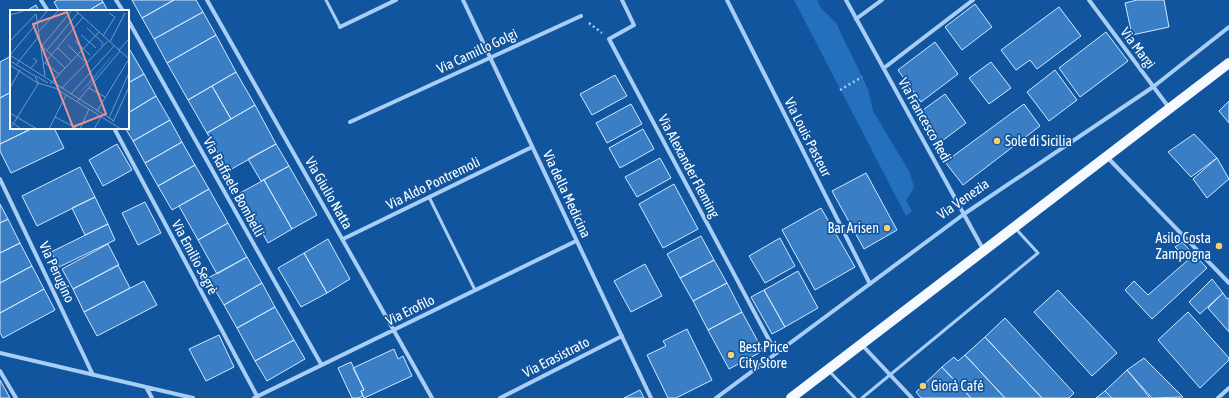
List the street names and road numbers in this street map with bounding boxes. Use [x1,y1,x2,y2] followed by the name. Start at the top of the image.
[1117,24,1159,72] street label: Via Margi
[434,25,520,77] street label: Via Camillo Golgi
[895,75,955,165] street label: Via Francesco Redi
[781,95,835,180] street label: Via Louis Pasteur
[655,112,723,220] street label: Via Alexander Fleming
[200,134,268,240] street label: Via Raffaele Bombelli
[540,148,594,240] street label: Via della Medicina
[384,153,482,213] street label: Via Aldo Pontremoli
[302,154,356,232] street label: Via Giulio Natta
[934,175,992,223] street label: Via Venezia
[169,217,221,297] street label: Via Emilio Segrè
[36,239,78,305] street label: Via Perugino
[383,291,437,329] street label: Via Erofilo
[520,333,592,381] street label: Via Erasistrato

